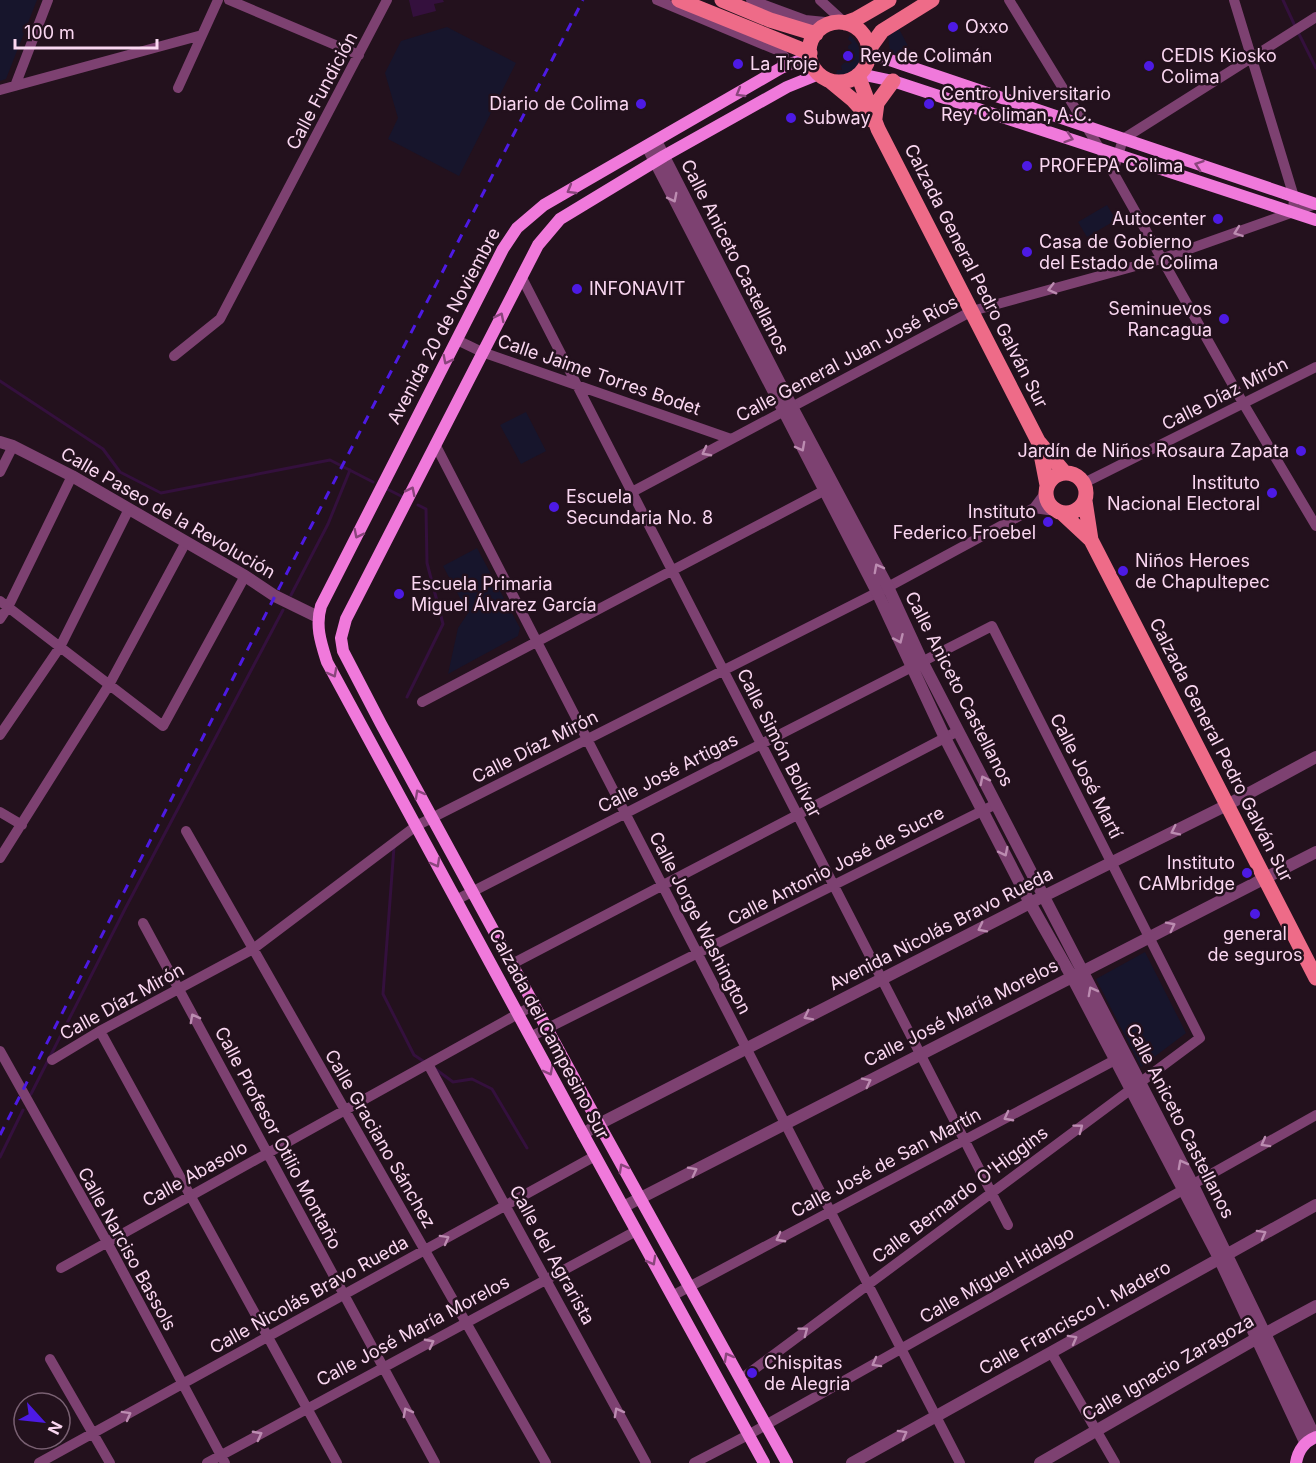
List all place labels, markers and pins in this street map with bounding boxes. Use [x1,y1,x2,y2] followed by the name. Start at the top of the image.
[965,16,1009,37] place label: Oxxo
[946,20,960,34] marker: Oxxo
[860,45,992,66] place label: Rey de Colimán
[1161,45,1277,87] place label: CEDIS Kiosko Colima
[841,49,855,63] marker: Rey de Colimán
[750,53,818,74] place label: La Troje
[731,57,745,71] marker: La Troje
[1142,59,1156,73] marker: CEDIS Kiosko Colima
[941,83,1111,125] place label: Centro Universitario Rey Coliman, A.C.
[489,93,629,114] place label: Diario de Colima
[634,97,648,111] marker: Diario de Colima
[922,97,936,111] marker: Centro Universitario Rey Coliman, A.C.
[803,107,871,128] place label: Subway
[784,111,798,125] marker: Subway
[1039,155,1183,176] place label: PROFEPA Colima
[1020,159,1034,173] marker: PROFEPA Colima
[1112,208,1206,229] place label: Autocenter
[1211,212,1225,226] marker: Autocenter
[1039,231,1218,273] place label: Casa de Gobierno del Estado de Colima
[1020,245,1034,259] marker: Casa de Gobierno del Estado de Colima
[589,278,685,299] place label: INFONAVIT
[570,282,584,296] marker: INFONAVIT
[1108,298,1212,340] place label: Seminuevos Rancagua
[1217,312,1231,326] marker: Seminuevos Rancagua
[1017,440,1289,461] place label: Jardín de Niños Rosaura Zapata
[1294,444,1308,458] marker: Jardín de Niños Rosaura Zapata
[1107,472,1260,514] place label: Instituto Nacional Electoral
[566,486,713,528] place label: Escuela Secundaria No. 8
[1265,486,1279,500] marker: Instituto Nacional Electoral
[547,500,561,514] marker: Escuela Secundaria No. 8
[893,501,1036,543] place label: Instituto Federico Froebel
[1041,515,1055,529] marker: Instituto Federico Froebel
[1135,550,1270,592] place label: Niños Heroes de Chapultepec
[1116,564,1130,578] marker: Niños Heroes de Chapultepec
[411,573,597,615] place label: Escuela Primaria Miguel Álvarez García
[392,587,406,601] marker: Escuela Primaria Miguel Álvarez García
[1139,852,1235,894] place label: Instituto CAMbridge
[1240,866,1254,880] marker: Instituto CAMbridge
[1248,907,1262,921] marker: general de seguros
[1207,923,1303,965] place label: general de seguros
[764,1352,850,1394] place label: Chispitas de Alegria
[745,1366,759,1380] marker: Chispitas de Alegria

